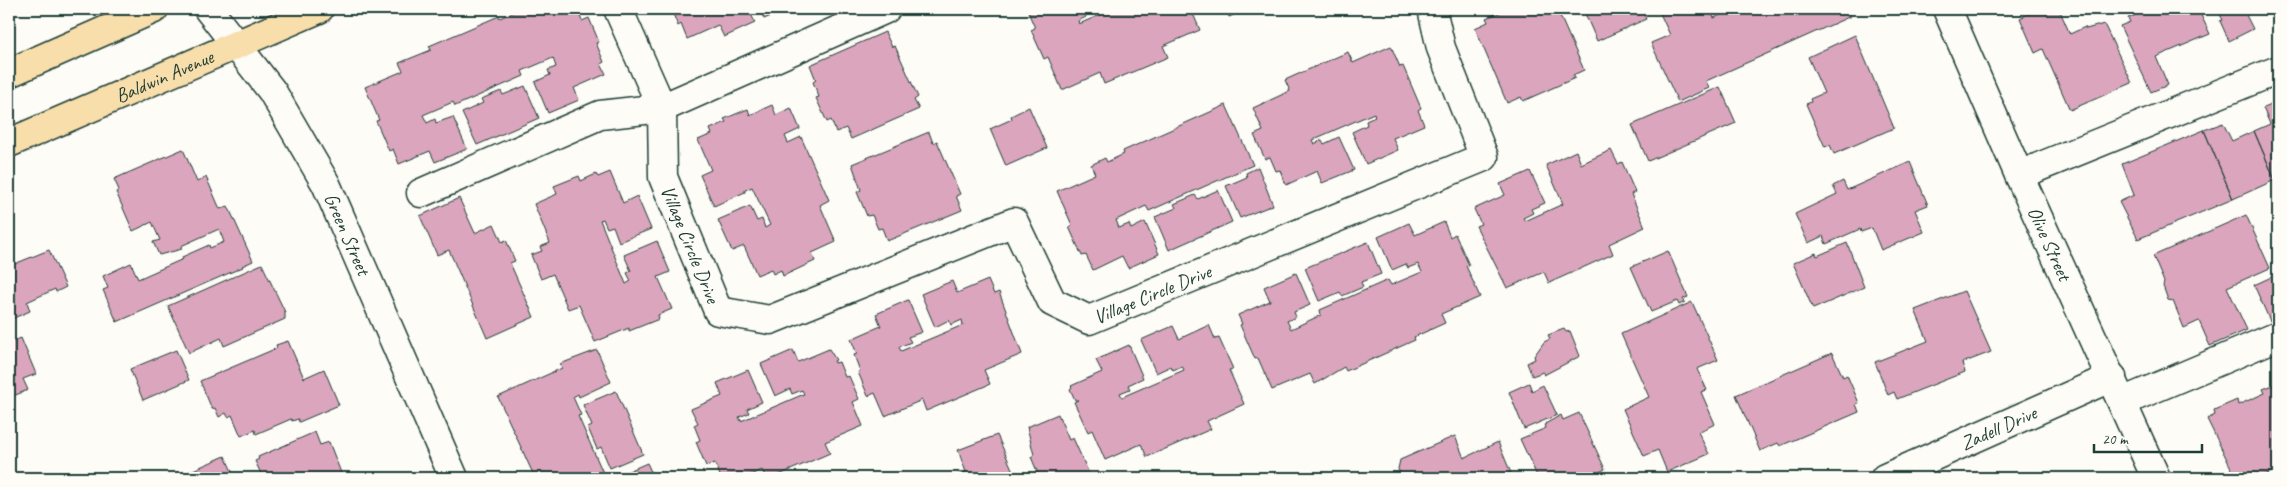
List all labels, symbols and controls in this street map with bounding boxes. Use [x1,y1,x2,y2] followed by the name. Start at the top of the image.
[111,43,218,108] street label: Baldwin Avenue
[655,182,726,308] street label: Village Circle Drive
[319,189,378,281] street label: Green Street
[2022,202,2078,287] street label: Olive Street
[1090,258,1216,329] street label: Village Circle Drive
[1956,399,2042,455] street label: Zadell Drive
[2094,422,2202,454] scale bar
[2102,430,2129,449] text: 20 m

